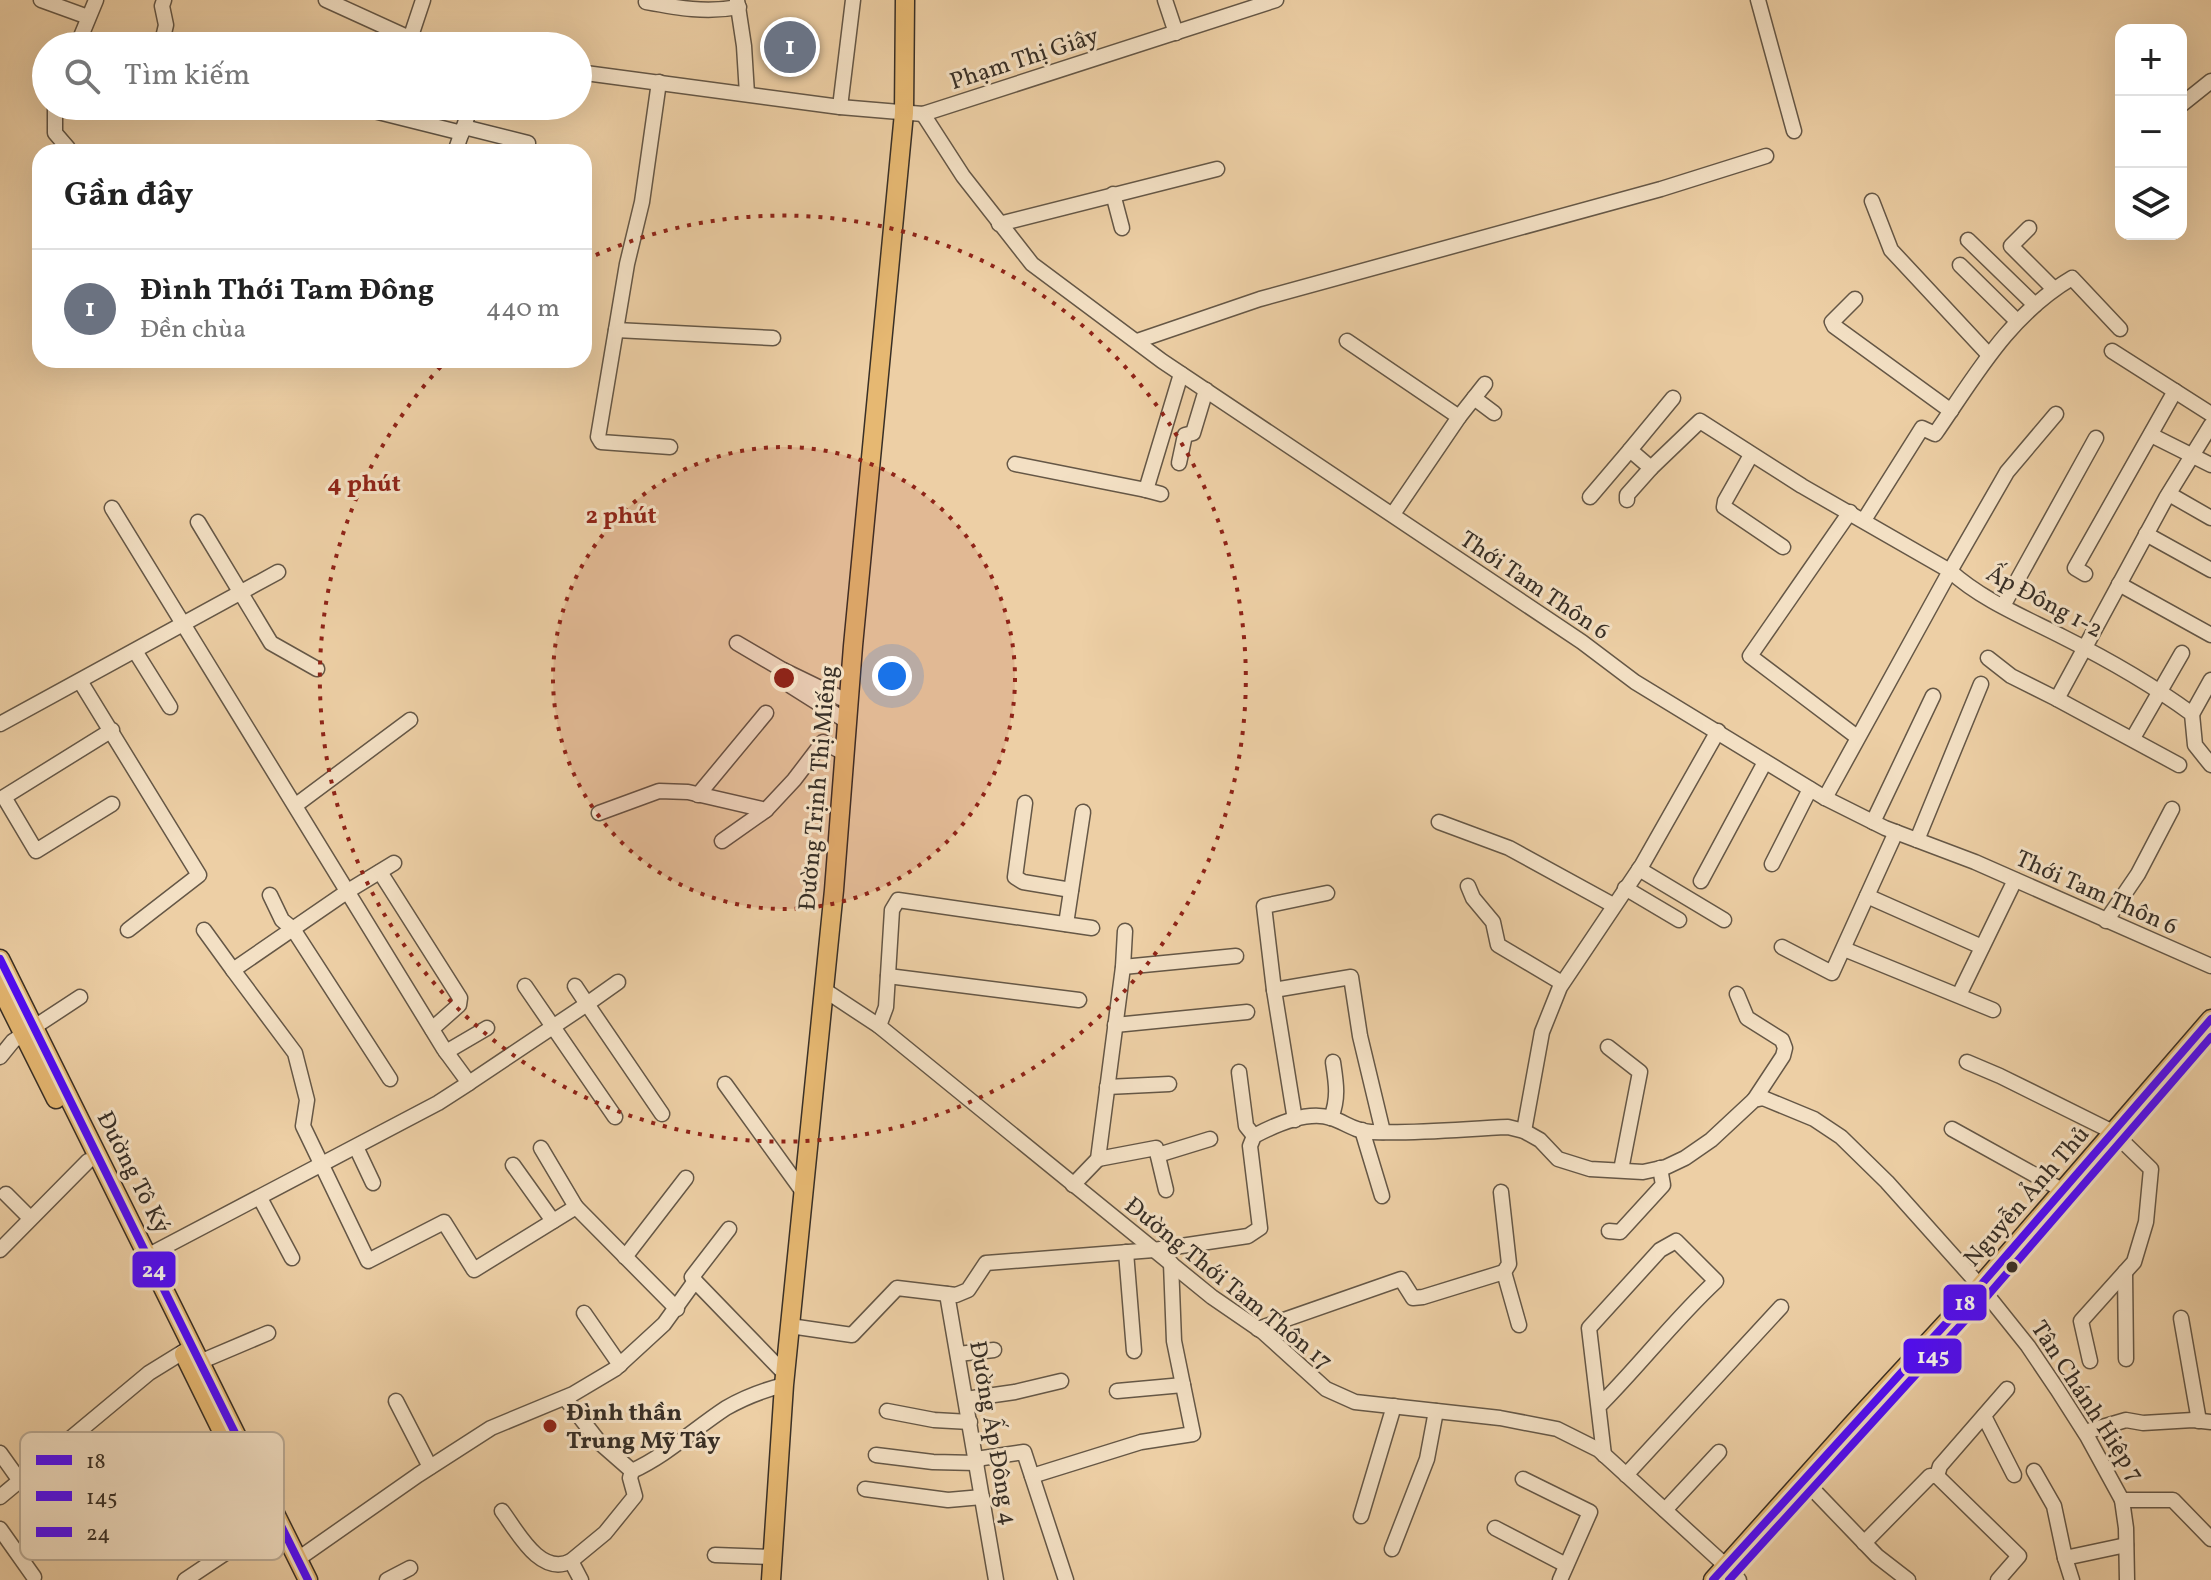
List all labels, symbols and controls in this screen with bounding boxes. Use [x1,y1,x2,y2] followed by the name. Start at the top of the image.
[764,17,816,77] pin: 1
[946,20,1103,100] street label: Phạm Thị Giây
[2115,24,2187,240] map controls
[2115,24,2187,96] button: +
[32,32,592,120] search box
[60,54,104,98] icon: search
[124,55,250,97] text: Tìm kiếm
[2115,96,2187,168] button: −
[2115,168,2187,240] button: layers
[64,173,193,220] text: Gần đây
[140,270,434,312] text: Đình Thới Tam Đông
[85,291,95,327] text: 1
[486,291,560,327] text: 440 m
[140,312,246,348] text: Đền chùa
[327,468,401,502] text: 4 phút
[585,500,657,534] text: 2 phút
[1452,524,1616,650] street label: Thới Tam Thôn 6
[1980,557,2109,648] street label: Ấp Đông 1-2
[872,656,912,696] your location
[770,664,798,692] centre of rings
[791,664,847,912] street label: Đường Trịnh Thị Miếng
[2010,843,2183,945] street label: Thới Tam Thôn 6
[87,1106,178,1240] street label: Đường Tô Ký
[1957,1119,2098,1275] street label: Nguyễn Ảnh Thủ
[1116,1190,1339,1379] street label: Đường Thới Tam Thôn 17
[131,1250,177,1289] line badge: 24
[142,1256,166,1287] text: 24
[2004,1259,2020,1275] unlabelled marker
[1942,1283,1988,1322] line badge: 18
[1955,1289,1975,1320] text: 18
[2021,1315,2151,1490] street label: Tân Chánh Hiệp 7
[1902,1337,1963,1375] line badge: 145
[959,1338,1026,1528] street label: Đường Ấp Đông 4
[1917,1342,1949,1373] text: 145
[566,1397,721,1459] place label: Đình thần Trung Mỹ Tây
[541,1417,559,1435] marker: Đình thần Trung Mỹ Tây
[20,1432,284,1560] legend
[86,1447,106,1478] text: 18
[86,1483,118,1514] text: 145
[86,1519,110,1550] text: 24

